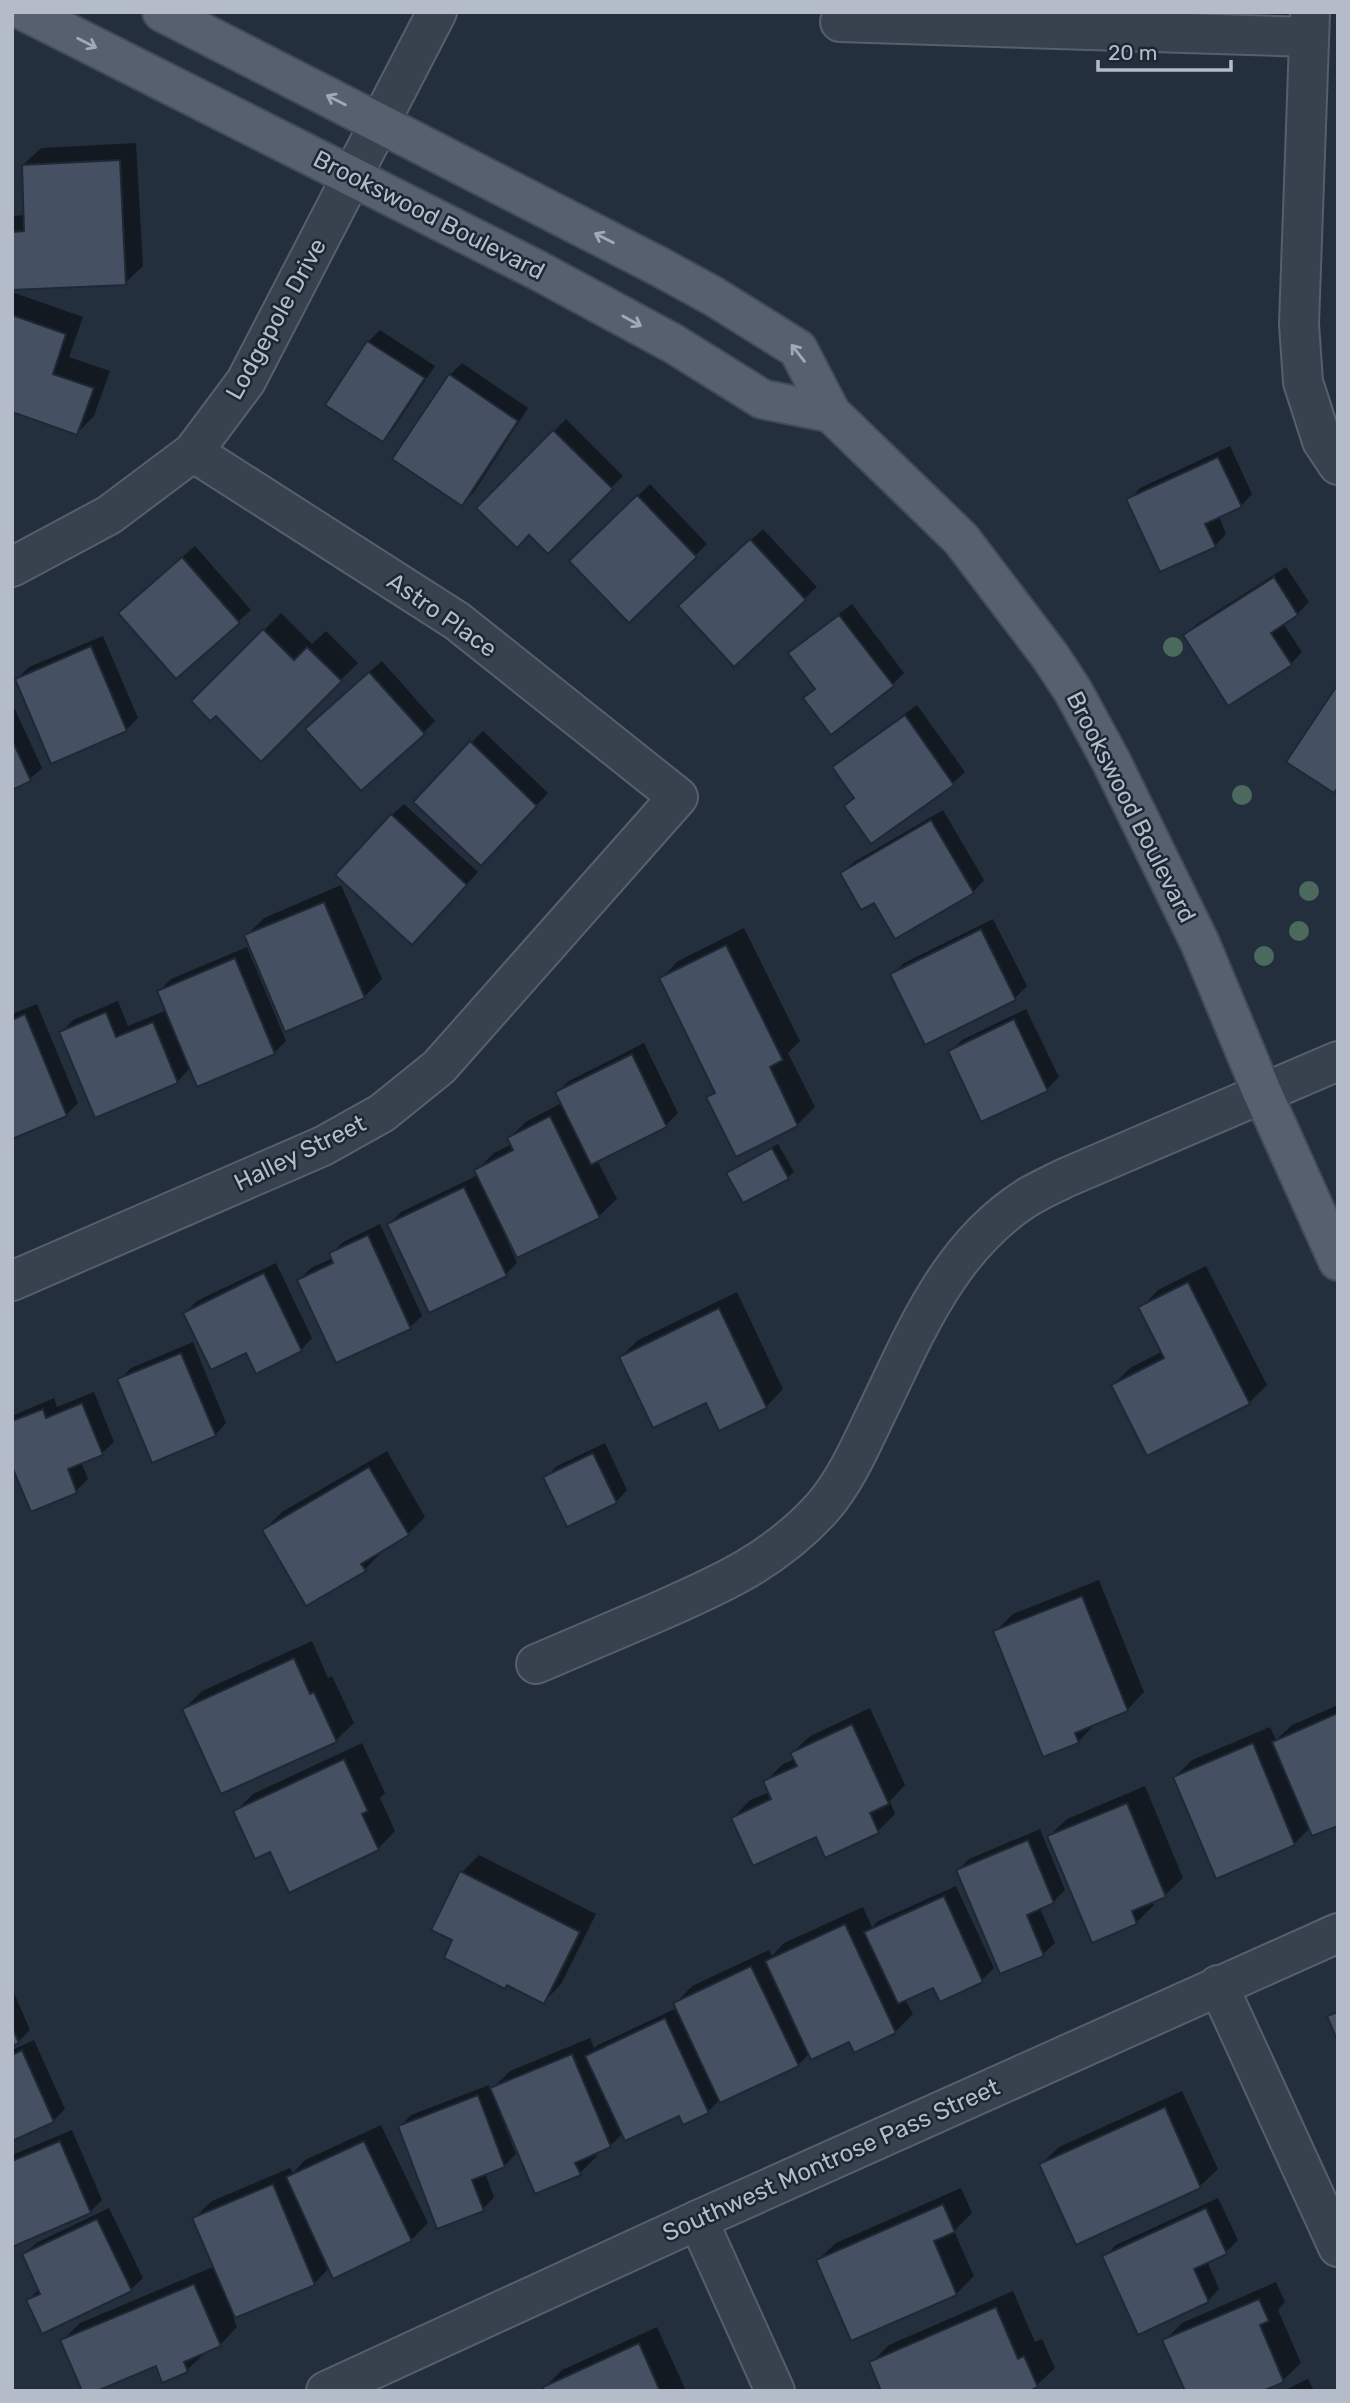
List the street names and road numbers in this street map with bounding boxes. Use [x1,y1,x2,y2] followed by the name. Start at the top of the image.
[309,145,549,285] street label: Brookswood Boulevard
[220,233,332,405] street label: Lodgepole Drive
[382,567,502,663] street label: Astro Place
[1061,687,1201,927] street label: Brookswood Boulevard
[230,1109,370,1197] street label: Halley Street
[658,2073,1004,2247] street label: Southwest Montrose Pass Street

